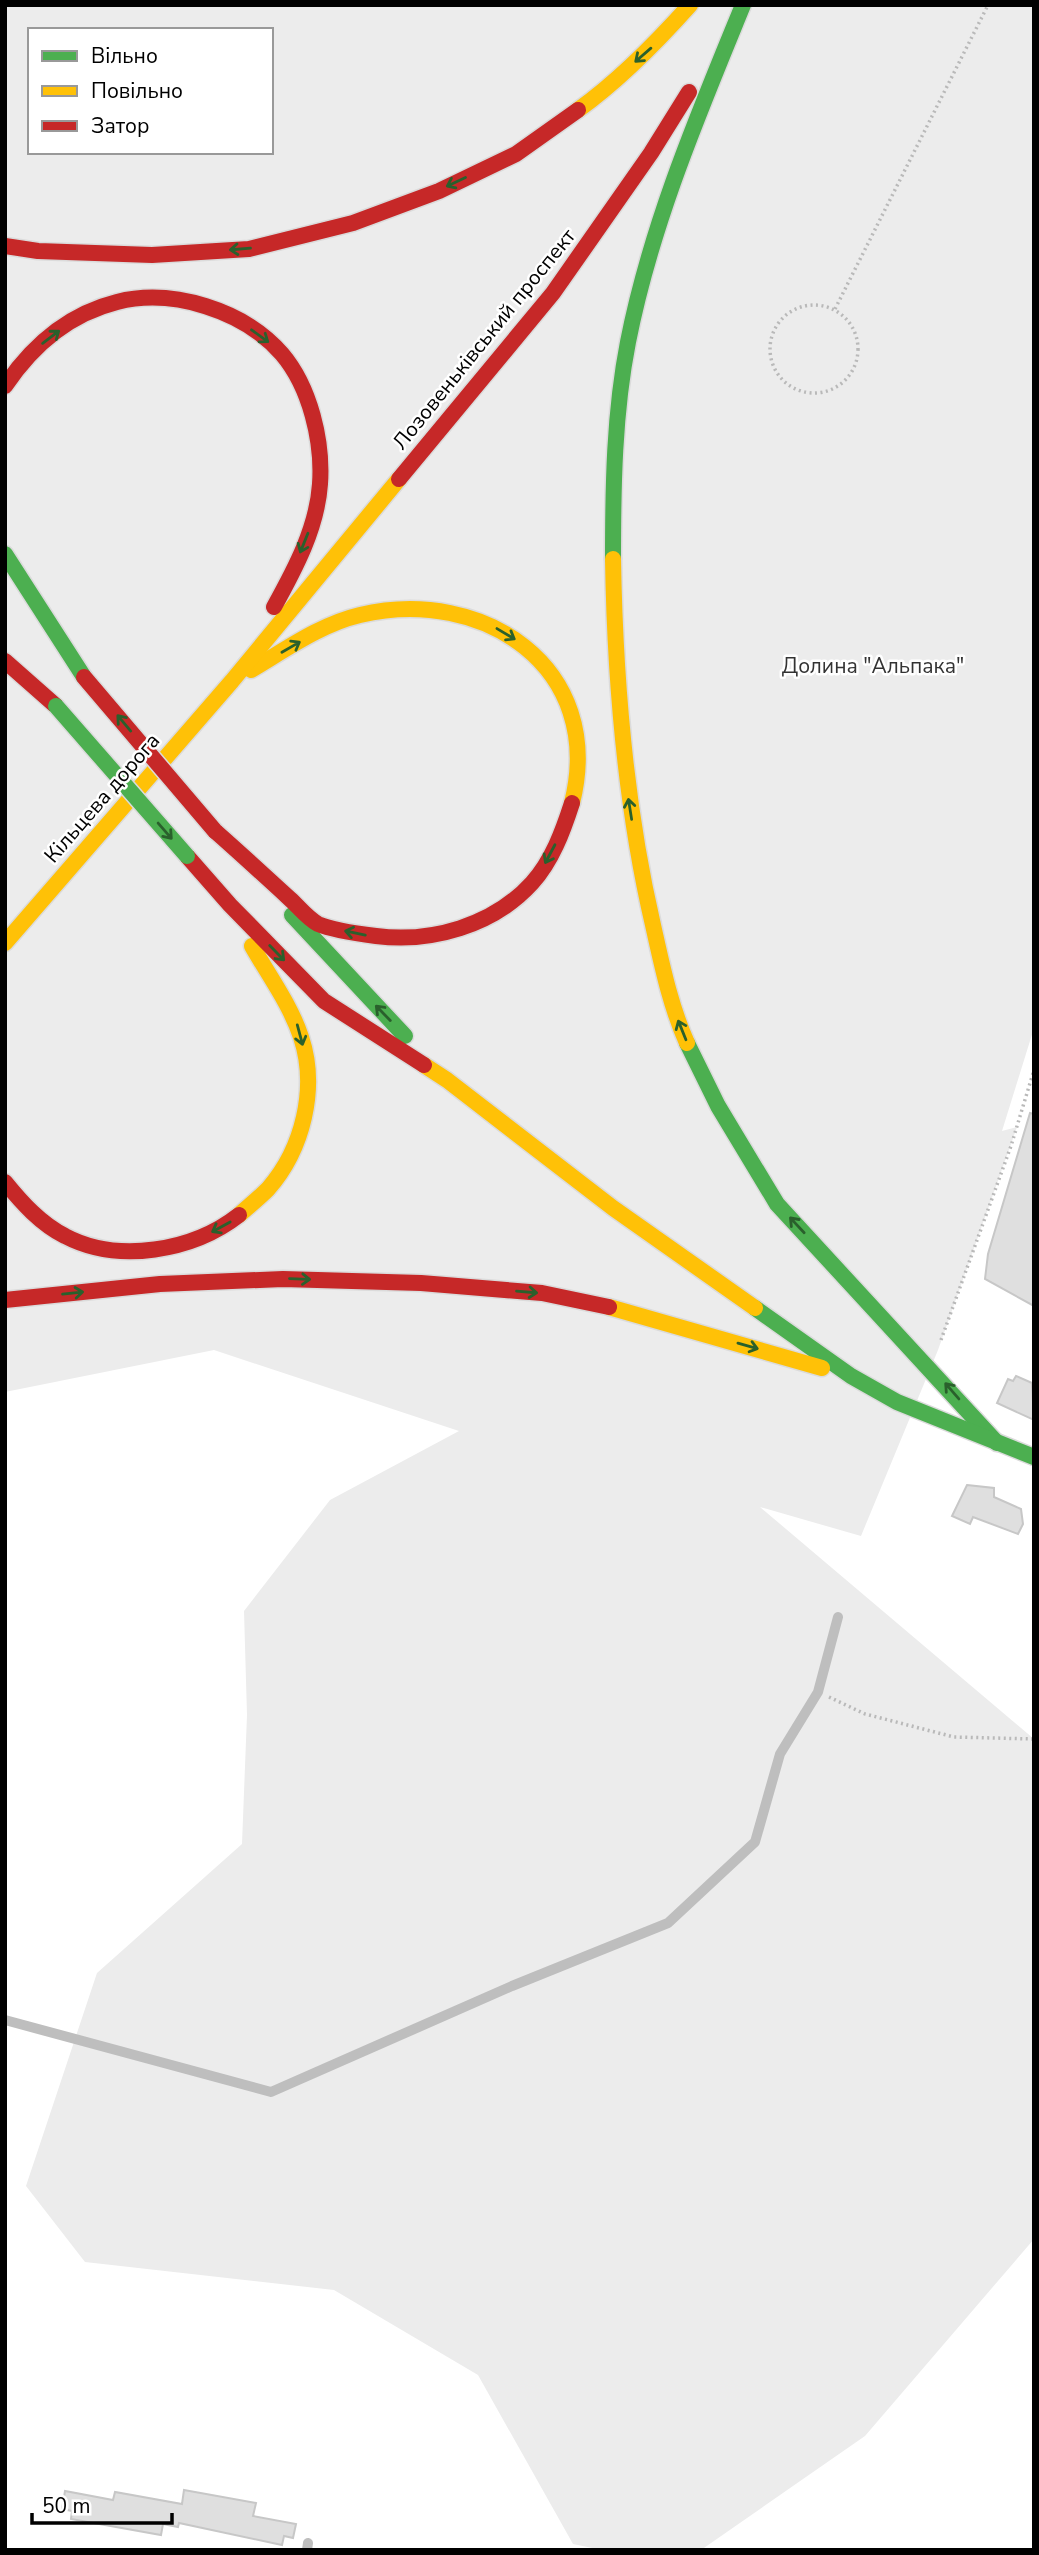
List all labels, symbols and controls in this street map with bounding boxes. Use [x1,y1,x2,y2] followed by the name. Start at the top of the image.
[28,28,273,154] legend
[91,42,158,70] text: Вільно
[634,47,652,63] one-way arrow
[91,77,183,105] text: Повільно
[91,112,149,140] text: Затор
[446,176,467,189] one-way arrow
[386,222,582,455] street label: Лозовеньківський проспект
[229,243,251,256] one-way arrow
[42,329,60,344] one-way arrow
[250,329,269,343] one-way arrow
[297,532,310,553] one-way arrow
[495,627,515,641] one-way arrow
[280,640,301,653] one-way arrow
[782,652,964,680] park label: Долина "Альпака"
[116,714,132,732] one-way arrow
[38,727,166,869] street label: Кільцева дорога
[623,798,636,821] one-way arrow
[157,822,173,840] one-way arrow
[543,843,557,863] one-way arrow
[344,925,367,939] one-way arrow
[269,945,286,962] one-way arrow
[374,1005,391,1022] one-way arrow
[675,1020,688,1042] one-way arrow
[294,1023,307,1045] one-way arrow
[788,1217,805,1234] one-way arrow
[211,1220,231,1234] one-way arrow
[288,1272,311,1286] one-way arrow
[61,1286,84,1299] one-way arrow
[515,1286,538,1299] one-way arrow
[736,1340,758,1353] one-way arrow
[944,1383,960,1401] one-way arrow
[32,2482,172,2526] scale bar
[42,2492,91,2520] text: 50 m

